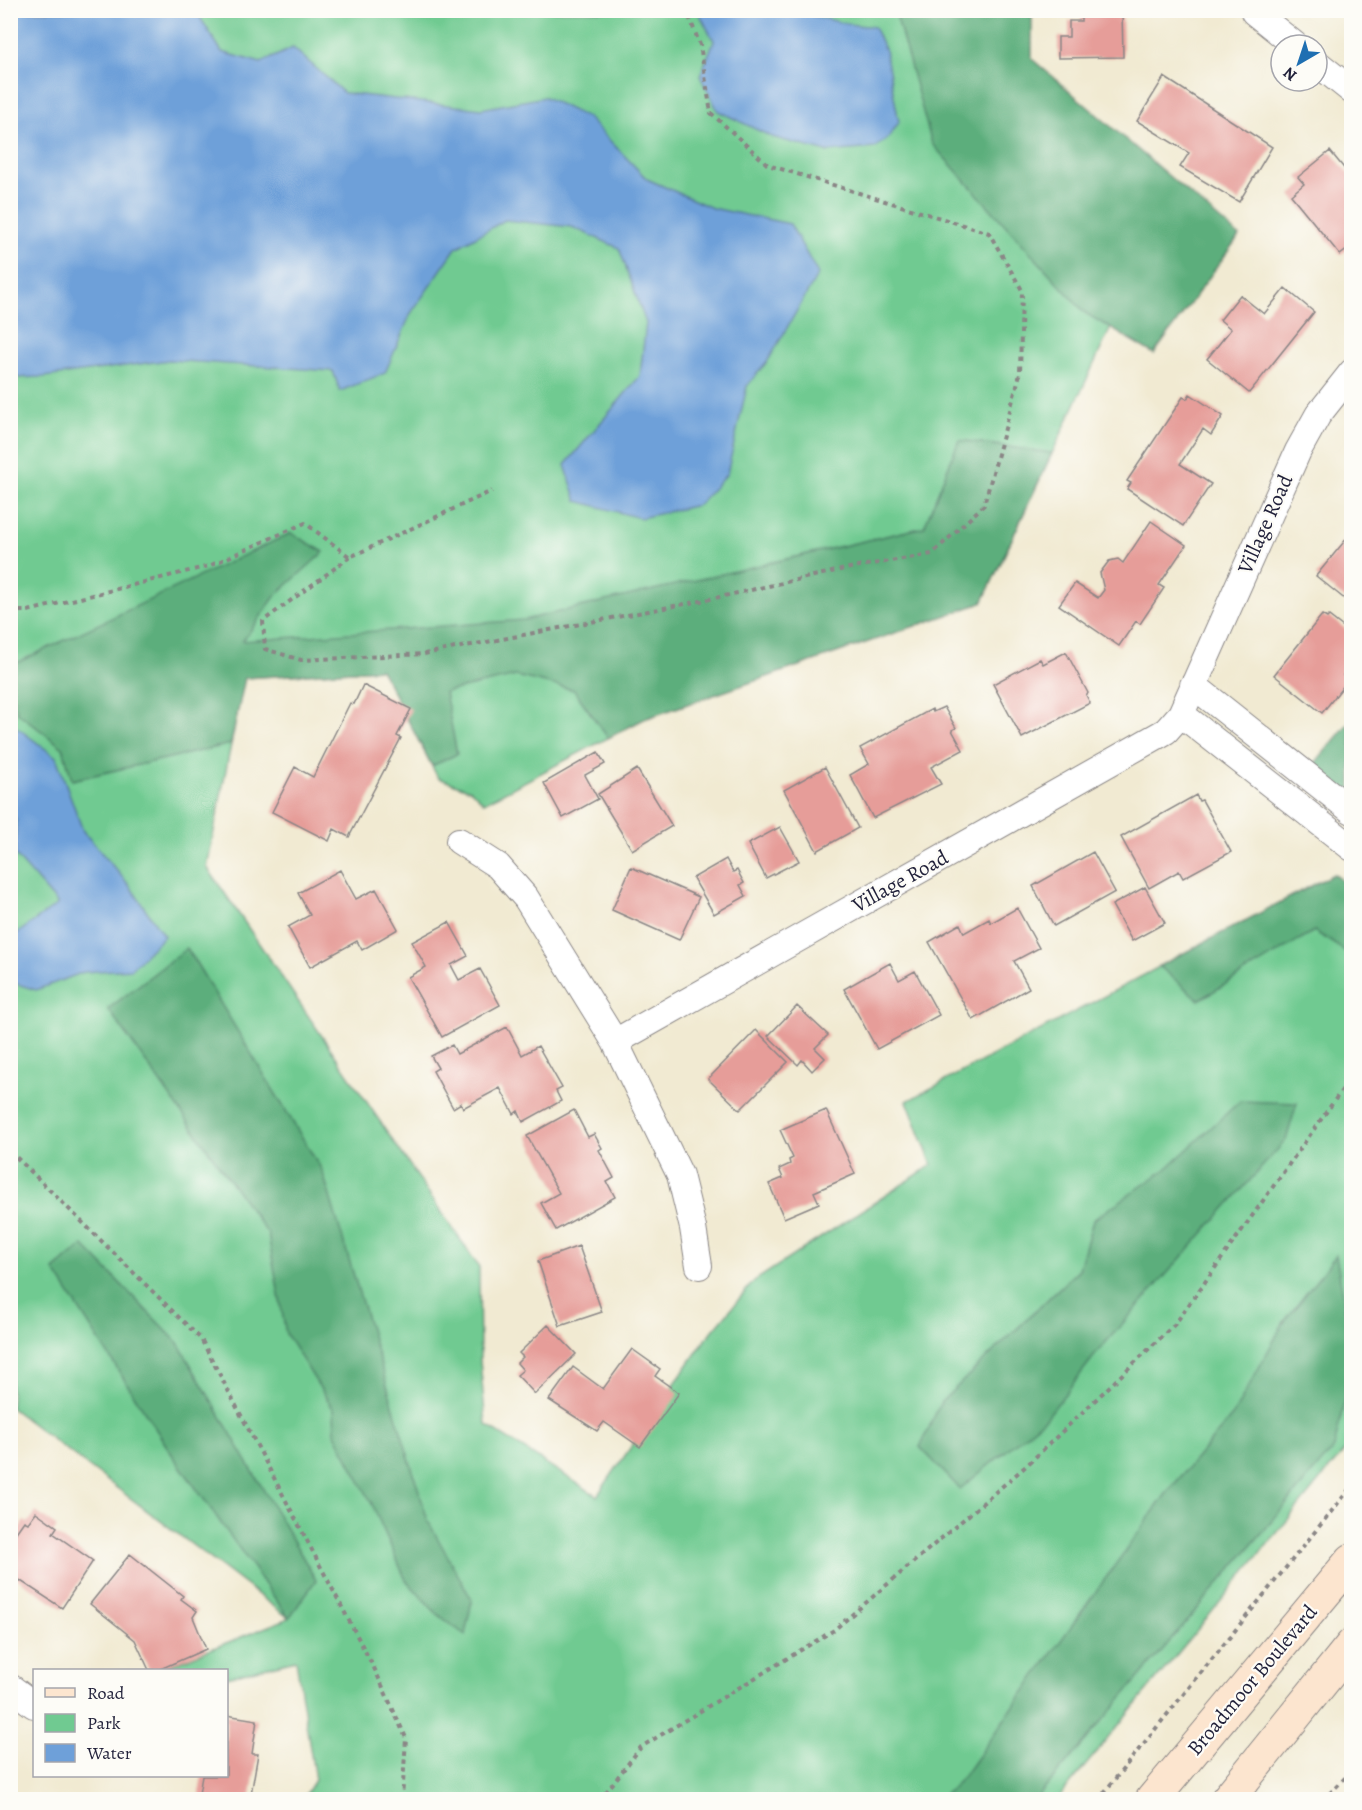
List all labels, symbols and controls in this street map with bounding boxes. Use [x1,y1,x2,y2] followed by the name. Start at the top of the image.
[1269,33,1329,93] north arrow
[1278,61,1302,86] text: N
[1230,469,1300,579] street label: Village Road
[846,843,954,919] street label: Village Road
[1181,1598,1324,1761] street label: Broadmoor Boulevard
[33,1669,228,1777] legend
[87,1681,125,1705] text: Road
[87,1711,121,1735] text: Park
[86,1741,132,1765] text: Water

